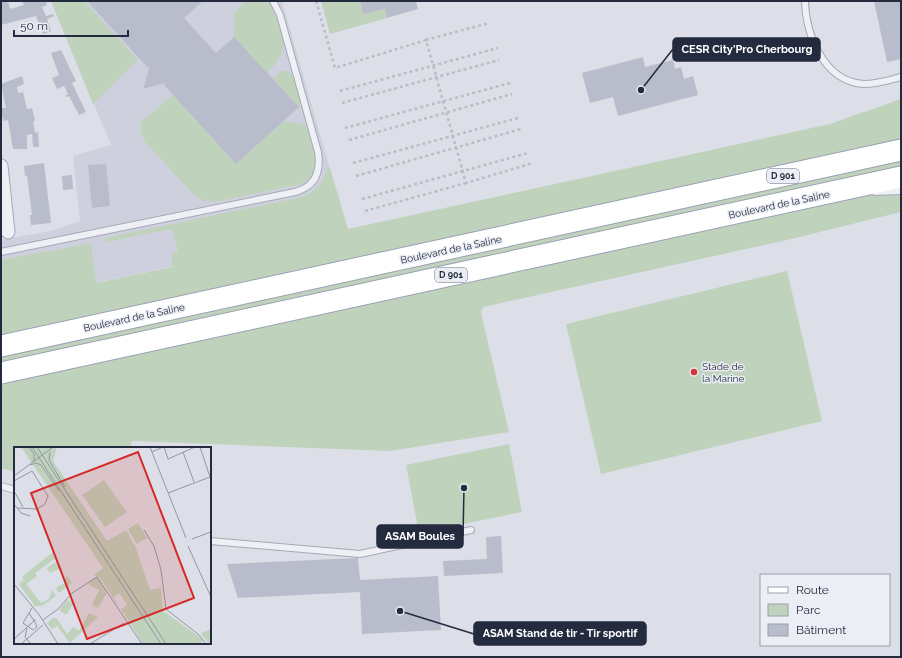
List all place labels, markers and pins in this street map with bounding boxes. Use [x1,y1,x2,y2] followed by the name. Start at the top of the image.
[673,38,820,61] callout: CESR City'Pro Cherbourg
[702,361,744,384] place label: Stade de la Marine
[689,367,699,377] marker: Stade de la Marine
[377,525,463,548] callout: ASAM Boules
[474,622,646,645] callout: ASAM Stand de tir - Tir sportif

